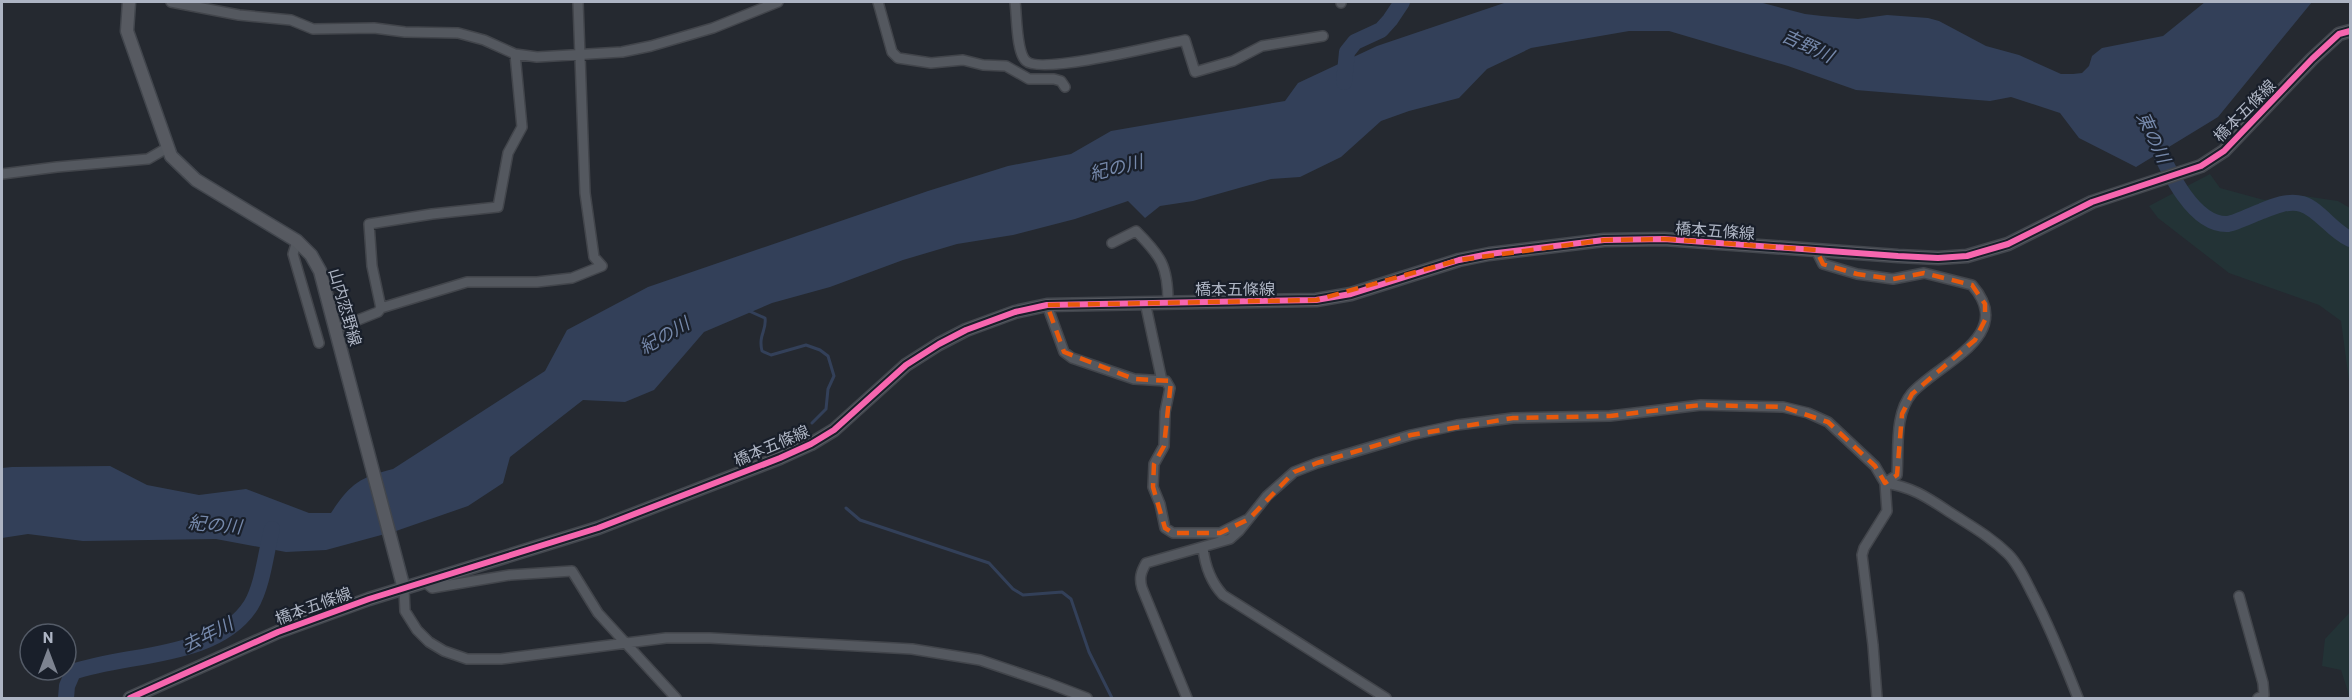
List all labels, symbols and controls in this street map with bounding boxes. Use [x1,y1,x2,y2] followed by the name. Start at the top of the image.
[1779,24,1839,67] water label: 吉野川
[2209,75,2279,145] street label: 橋本五條線
[2133,108,2176,168] water label: 東の川
[1087,149,1147,184] water label: 紀の川
[1674,218,1756,242] street label: 橋本五條線
[326,266,366,348] street label: 山内恋野線
[1195,279,1275,298] street label: 橋本五條線
[635,311,695,358] water label: 紀の川
[730,421,812,469] street label: 橋本五條線
[187,511,245,537] water label: 紀の川
[272,582,354,628] street label: 橋本五條線
[178,611,238,656] water label: 去年川
[18,622,78,682] north arrow
[43,627,53,646] text: N

